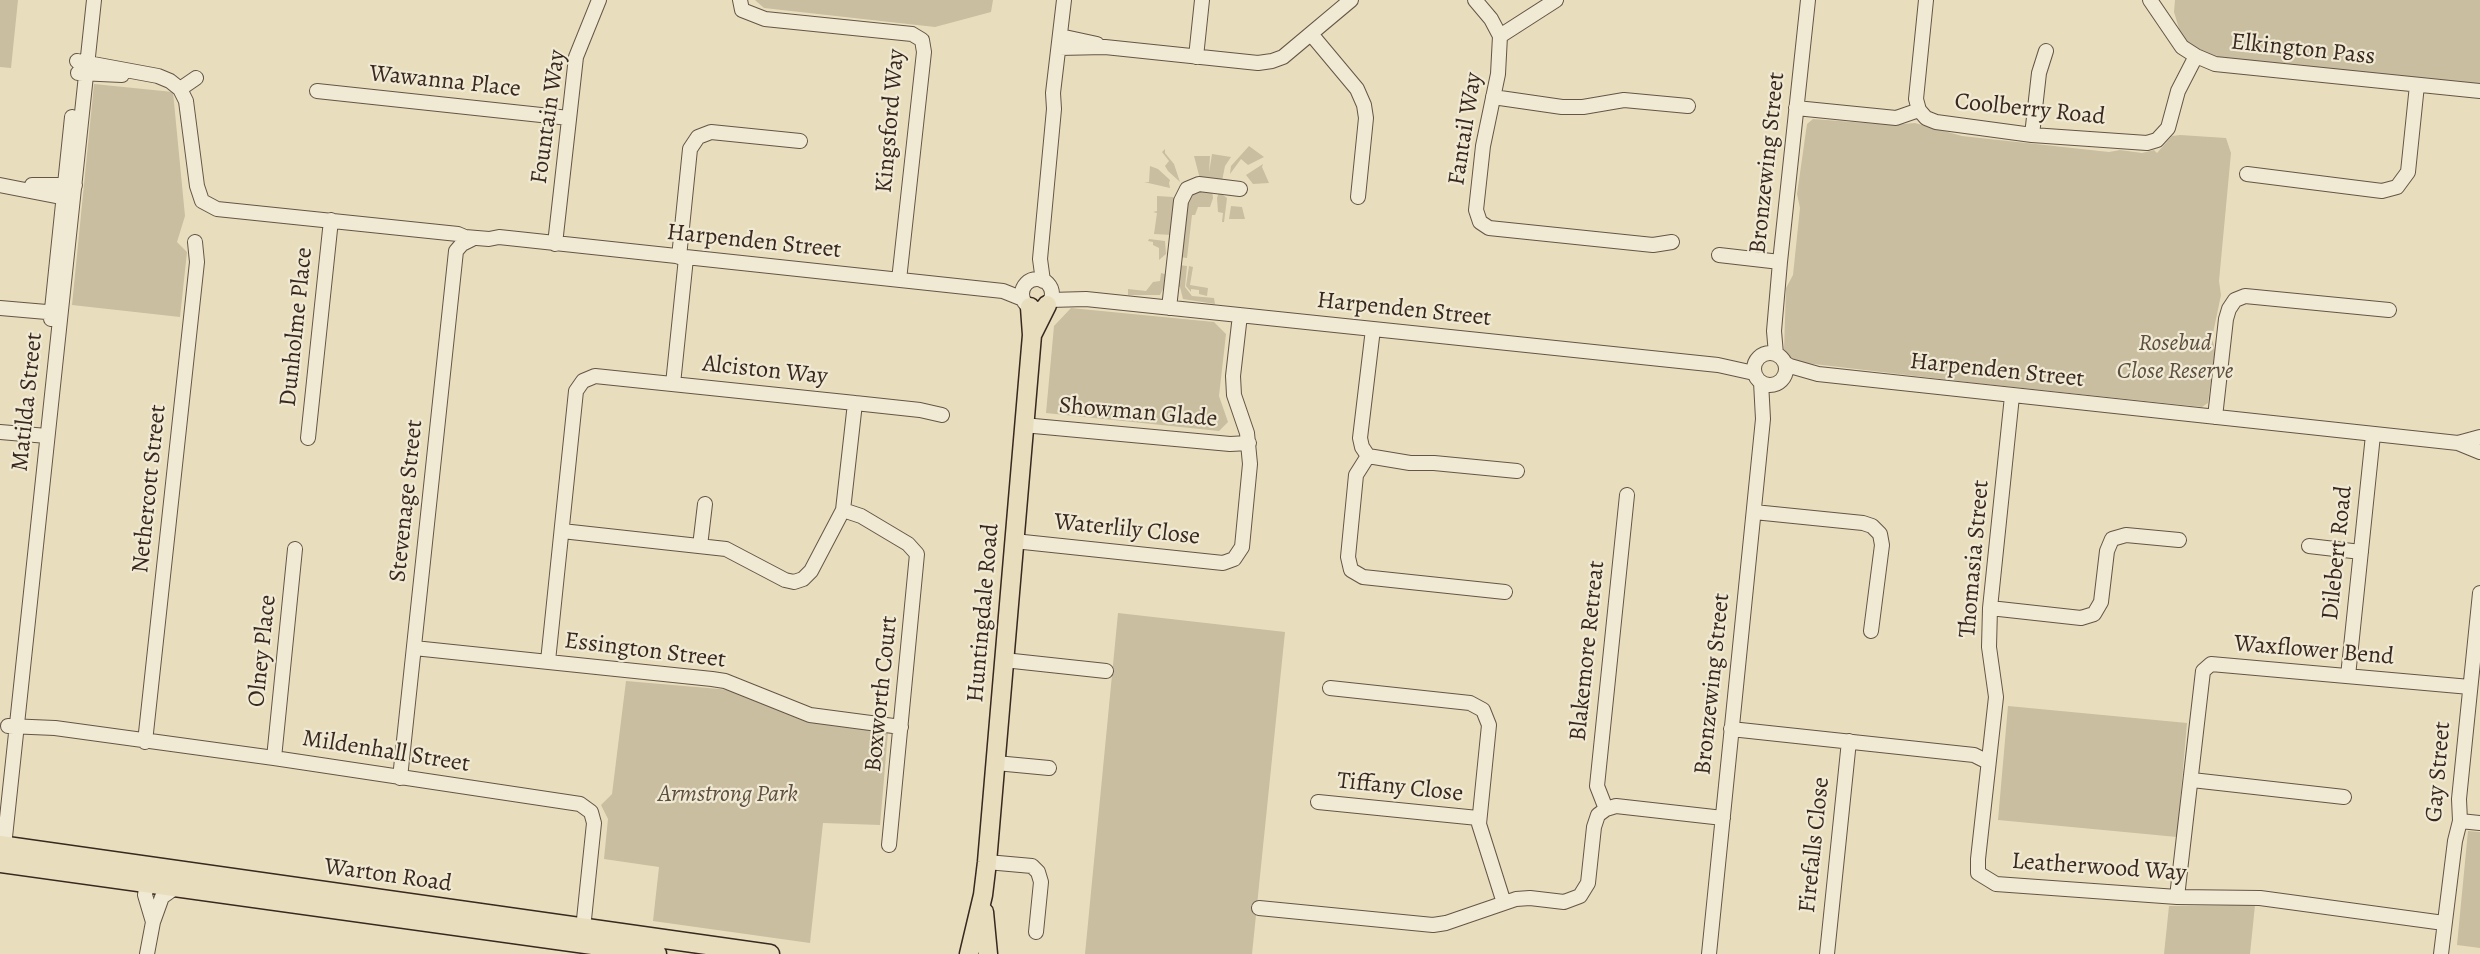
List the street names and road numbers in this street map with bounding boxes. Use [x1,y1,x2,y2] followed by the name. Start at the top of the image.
[2229,28,2377,72] street label: Elkington Pass
[525,48,573,186] street label: Fountain Way
[870,48,912,194] street label: Kingsford Way
[368,60,522,104] street label: Wawanna Place
[1443,70,1489,188] street label: Fantail Way
[1744,71,1792,255] street label: Bronzewing Street
[1953,88,2107,132] street label: Coolberry Road
[665,219,843,265] street label: Harpenden Street
[274,246,320,408] street label: Dunholme Place
[1315,287,1493,333] street label: Harpenden Street
[6,331,50,473] street label: Matilda Street
[1908,348,2086,394] street label: Harpenden Street
[701,350,829,392] street label: Alciston Way
[1057,392,1219,434] street label: Showman Glade
[127,403,173,575] street label: Nethercott Street
[384,418,430,584] street label: Stevenage Street
[1954,479,1996,639] street label: Thomasia Street
[2317,484,2359,622] street label: Dilebert Road
[1053,508,1201,552] street label: Waterlily Close
[962,522,1006,704] street label: Huntingdale Road
[1564,559,1612,743] street label: Blakemore Retreat
[1689,592,1737,776] street label: Bronzewing Street
[243,593,283,709] street label: Olney Place
[859,615,905,773] street label: Boxworth Court
[563,627,727,675] street label: Essington Street
[2233,630,2395,672] street label: Waxflower Bend
[2420,720,2458,824] street label: Gay Street
[300,725,472,779] street label: Mildenhall Street
[1336,767,1464,809] street label: Tiffany Close
[1794,776,1836,914] street label: Firefalls Close
[2011,848,2187,888] street label: Leatherwood Way
[322,853,454,899] street label: Warton Road

